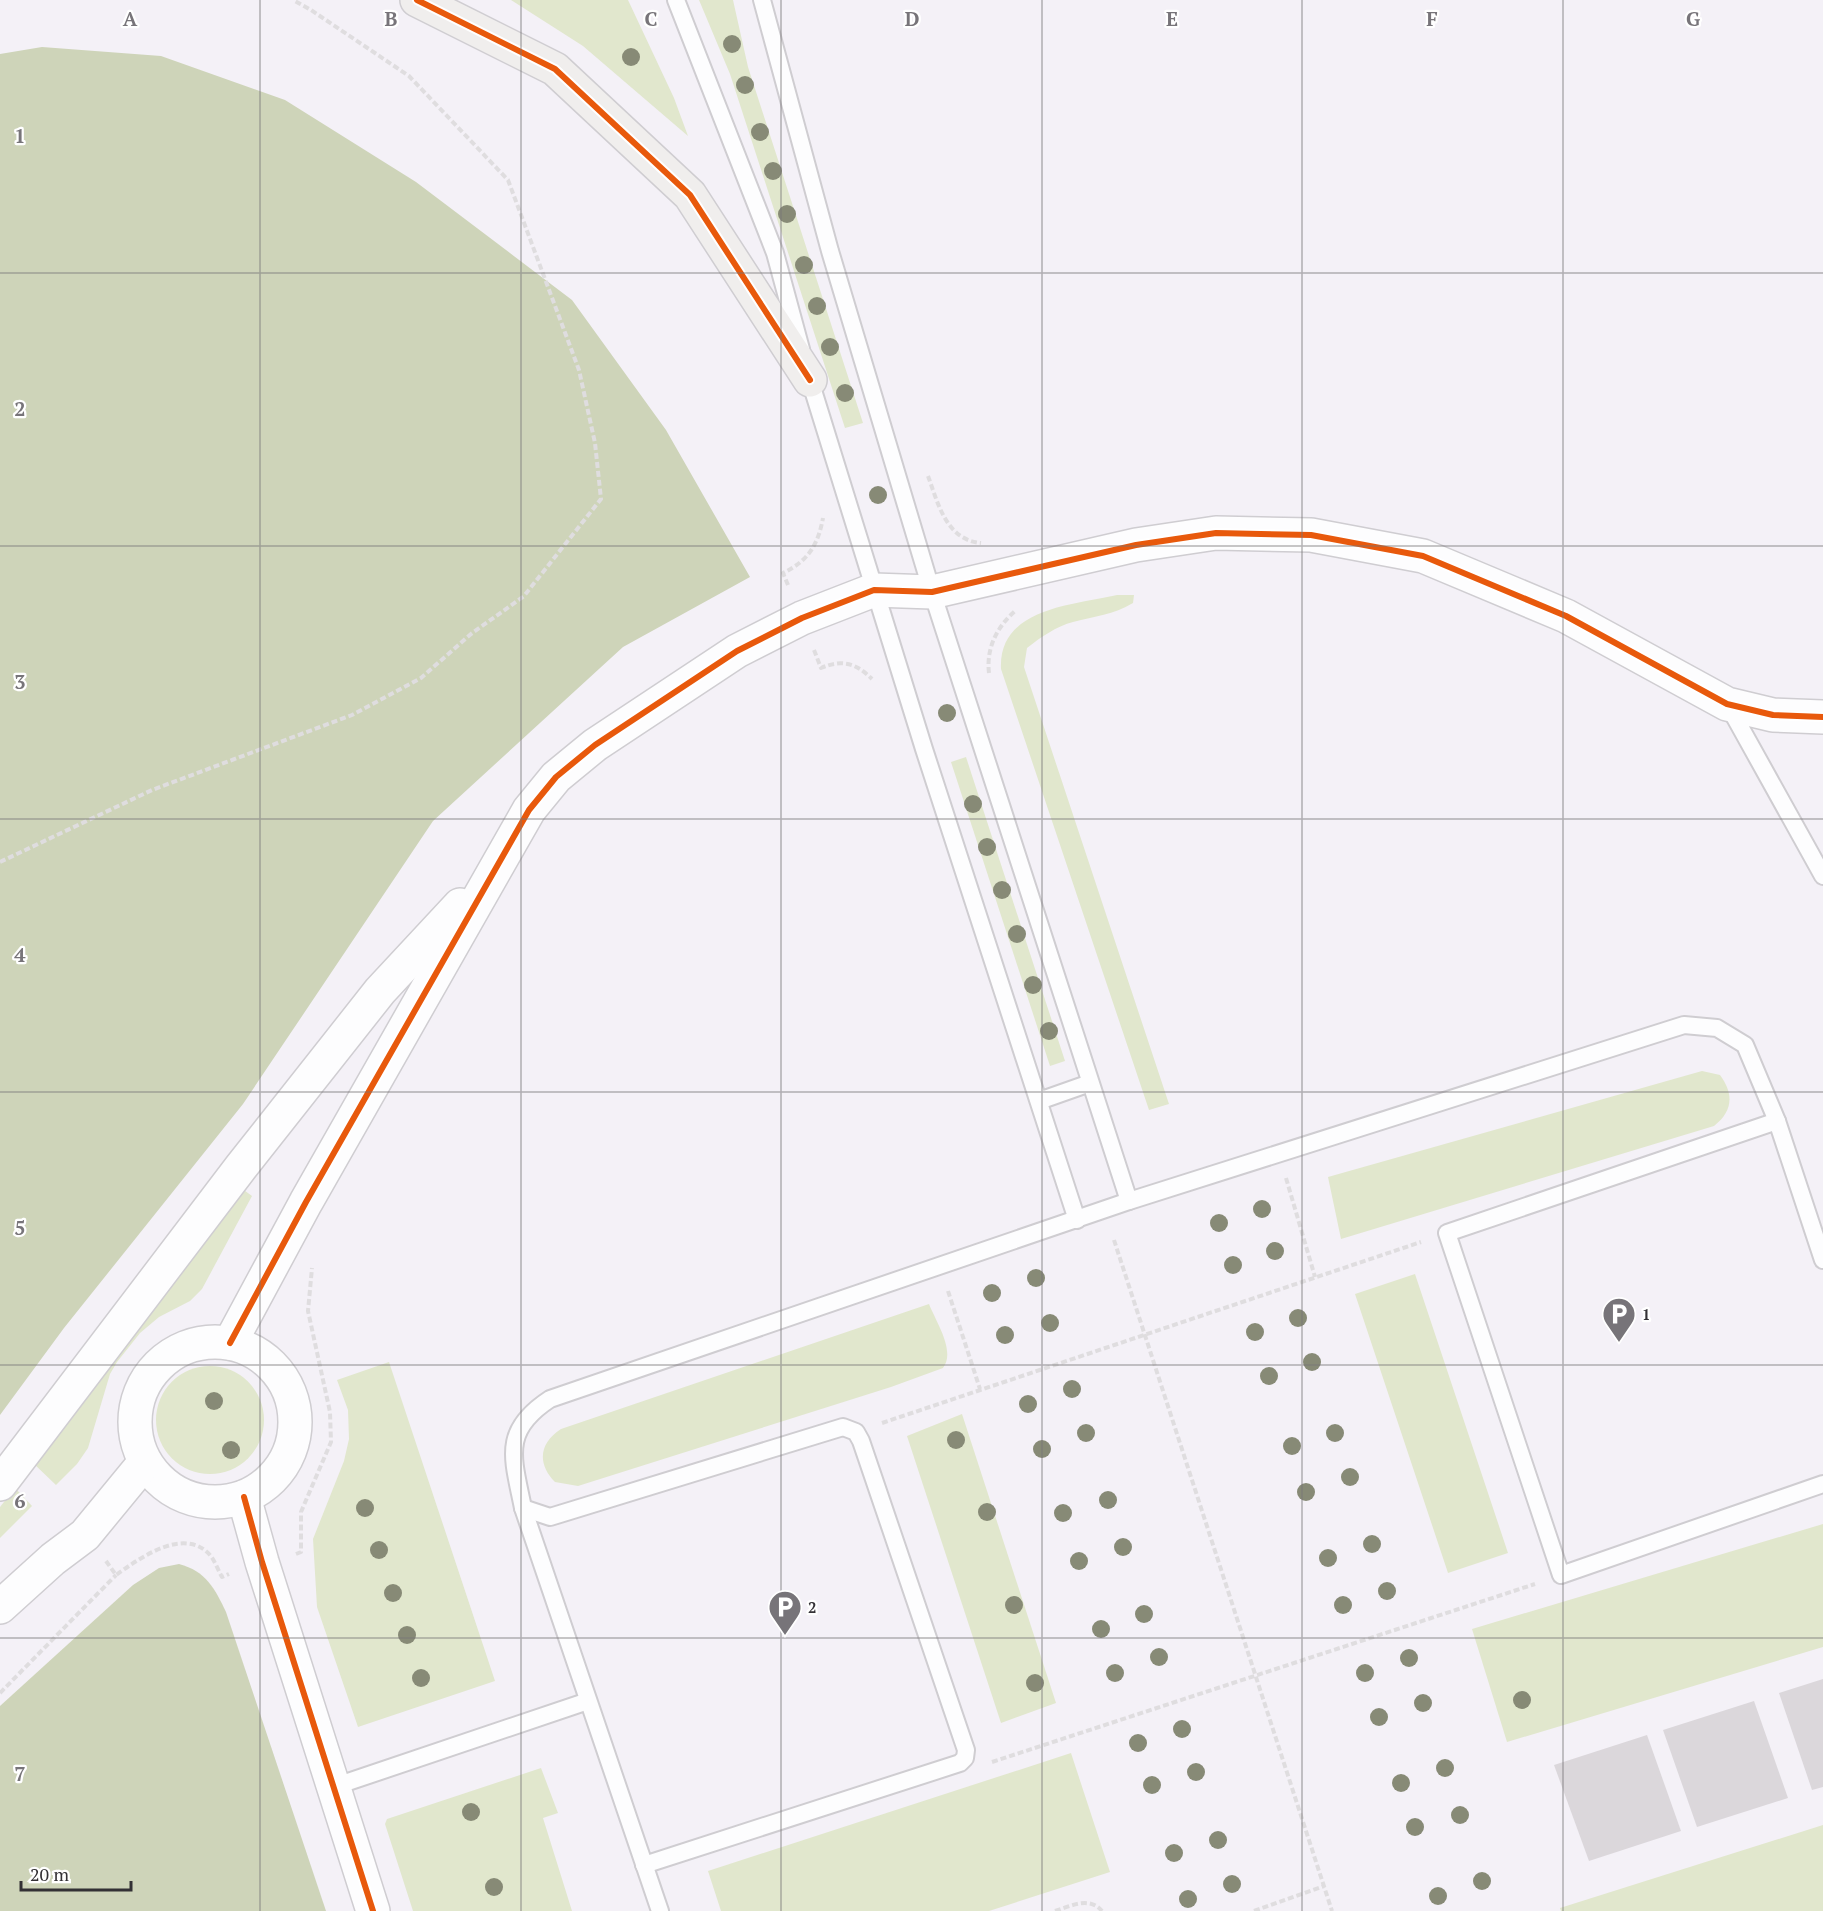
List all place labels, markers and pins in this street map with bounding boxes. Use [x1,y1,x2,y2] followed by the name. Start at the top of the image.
[1601,1296,1637,1343] parking icon: 1
[1642,1304,1650,1324] place label: 1
[767,1589,803,1636] parking icon: 2
[808,1597,816,1617] place label: 2

